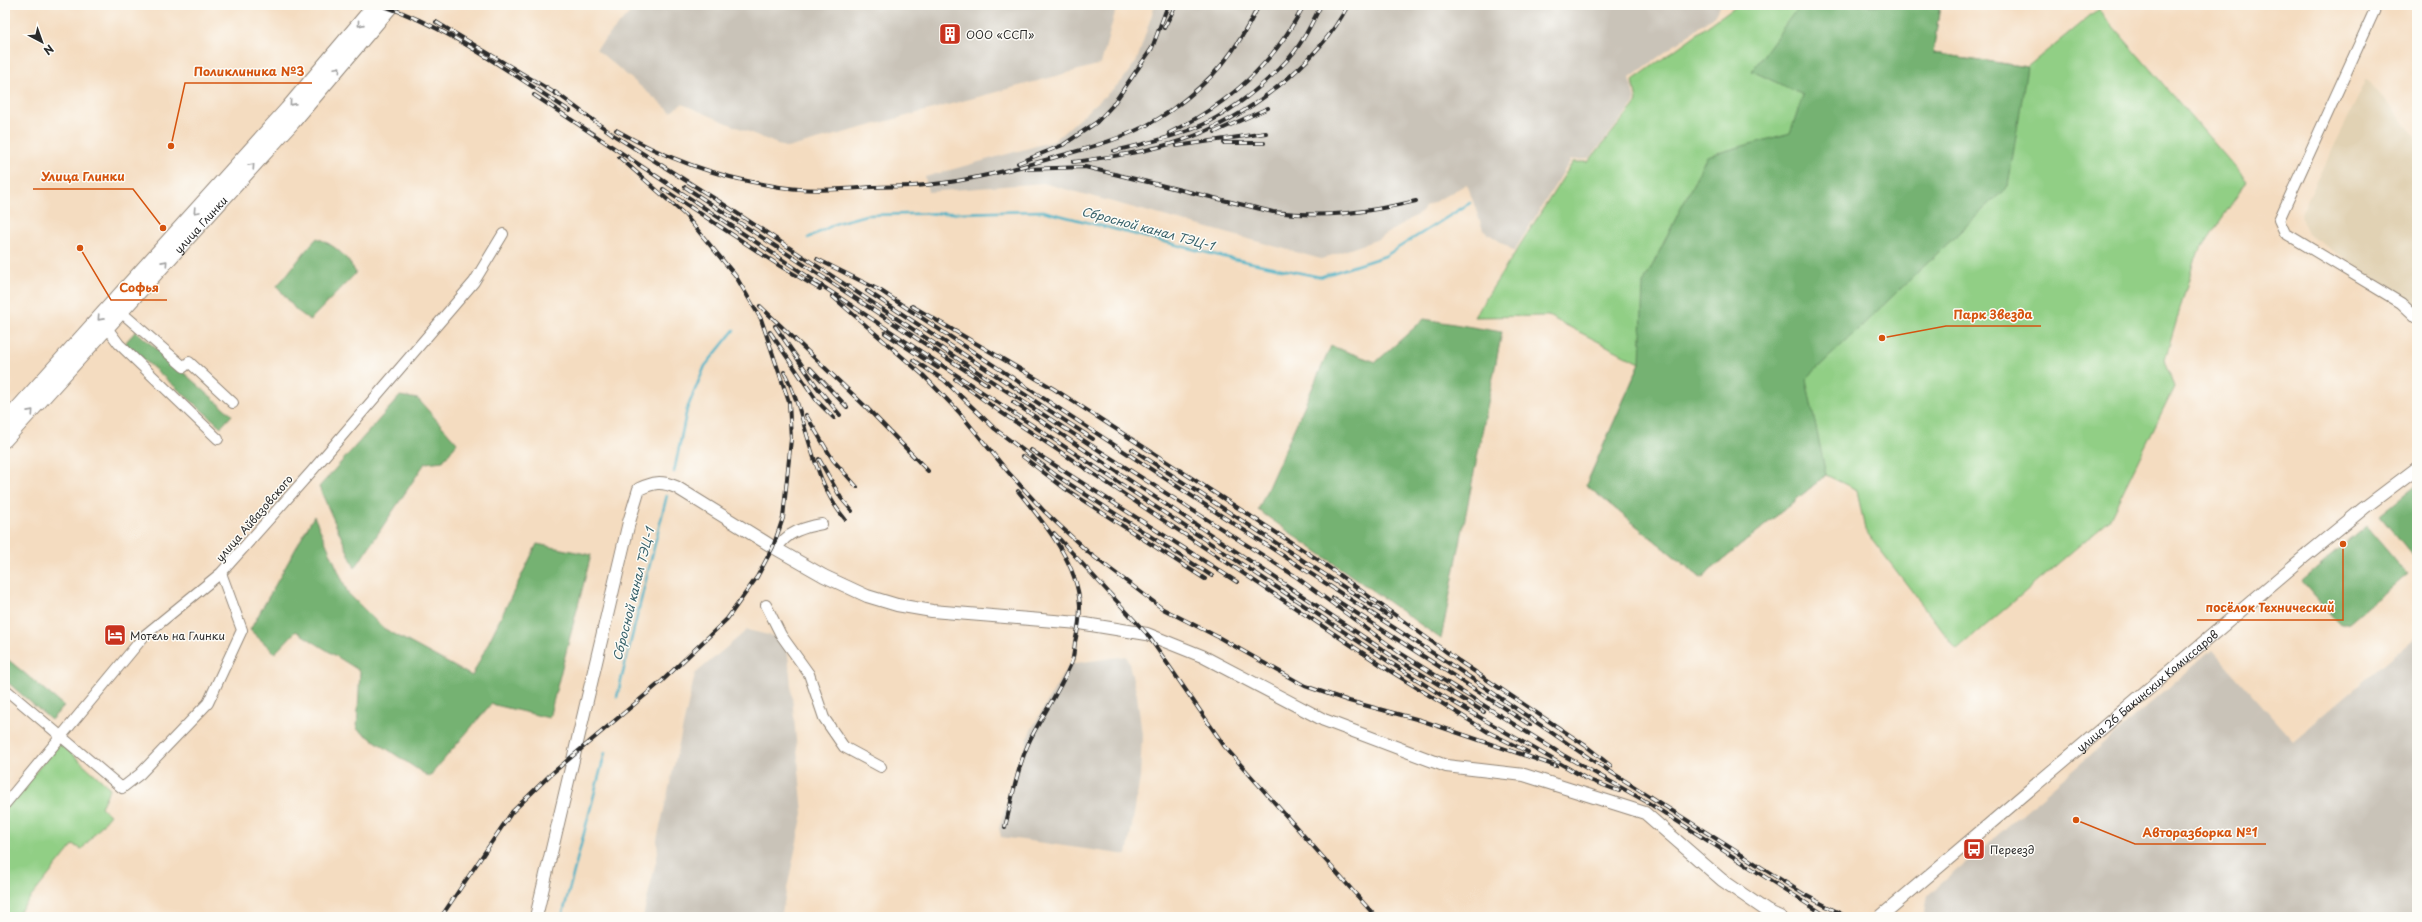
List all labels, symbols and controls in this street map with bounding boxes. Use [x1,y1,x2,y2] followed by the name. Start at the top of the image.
[358,19,365,26] one-way arrow
[937,21,963,47] building icon: ООО «ССП»
[22,22,62,62] north arrow
[966,26,1034,43] place label: ООО «ССП»
[40,41,58,59] text: N
[185,59,312,83] callout: Поликлиника №3
[194,62,304,80] text: Поликлиника №3
[334,67,341,74] one-way arrow
[289,99,296,106] one-way arrow
[247,164,254,171] one-way arrow
[33,165,133,189] callout: Улица Глинки
[40,167,125,185] text: Улица Глинки
[170,192,231,257] street label: улица Глинки
[1080,202,1218,255] water label: Сбросной канал ТЭЦ-1
[193,206,201,214] one-way arrow
[161,260,168,268] one-way arrow
[111,276,167,300] callout: Софья
[119,278,159,296] text: Софья
[1946,302,2041,326] callout: Парк Звезда
[1953,305,2033,323] text: Парк Звезда
[97,313,104,321] one-way arrow
[27,409,34,416] one-way arrow
[211,471,297,565] street label: улица Айвазовского
[608,524,659,662] water label: Сбросной канал ТЭЦ-1
[2197,596,2343,620] callout: посёлок Технический
[2205,598,2335,616] text: посёлок Технический
[102,622,128,648] hotel icon: Мотель на Глинки
[2072,625,2222,756] street label: улица 26 Бакинских Комиссаров
[130,627,225,644] place label: Мотель на Глинки
[2135,820,2266,844] callout: Авторазборка №1
[2143,823,2258,841] text: Авторазборка №1
[1961,836,1987,862] bus stop icon: Переезд
[1990,841,2034,858] place label: Переезд

